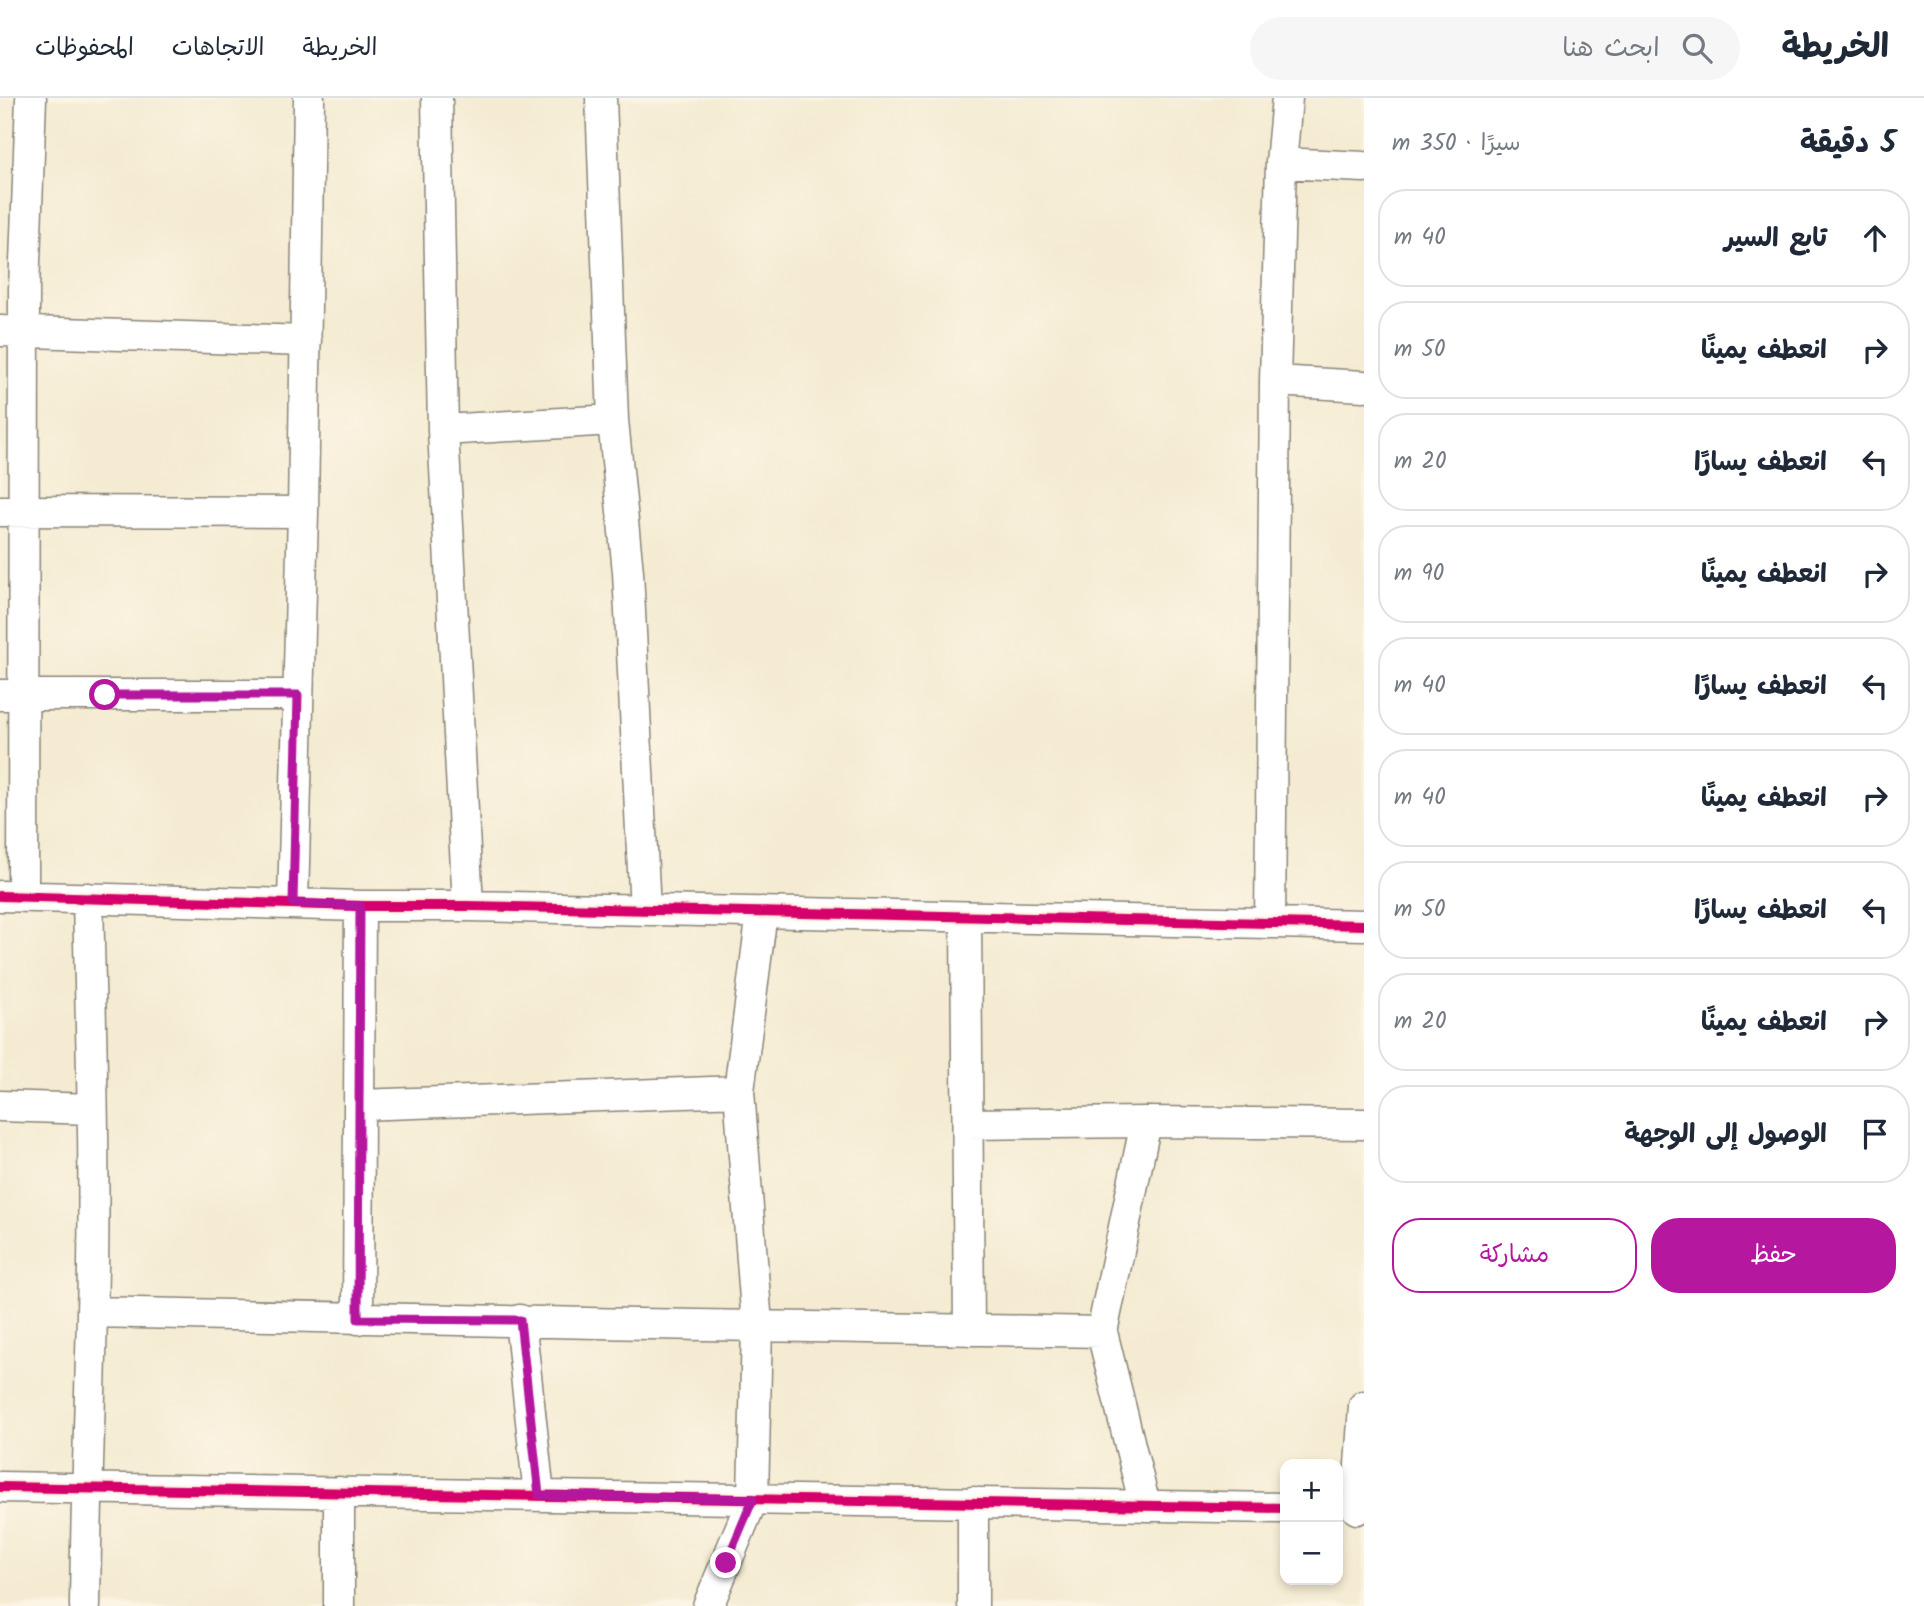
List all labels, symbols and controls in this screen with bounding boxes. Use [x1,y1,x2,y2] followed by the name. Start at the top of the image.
[1250,17,1740,80] search box
[1782,22,1889,75] text: الخريطة
[1562,28,1660,70] text: ابحث هنا
[35,29,134,68] text: المحفوظات
[172,29,265,68] text: الاتجاهات
[303,29,377,68] text: الخريطة
[1678,29,1716,67] icon: search
[1800,120,1896,168] text: 5 دقيقة
[1392,126,1520,162] text: سيرًا · 350 m
[1724,218,1827,260] text: تابع السير
[1856,219,1894,257] icon: ahead
[1394,220,1446,256] text: 40 m
[1701,330,1827,372] text: انعطف يمينًا
[1856,331,1894,369] icon: right
[1394,332,1445,368] text: 50 m
[1694,442,1827,484] text: انعطف يسارًا
[1856,443,1894,481] icon: left
[1394,444,1446,480] text: 20 m
[1701,554,1827,596] text: انعطف يمينًا
[1856,555,1894,593] icon: right
[1394,556,1444,592] text: 90 m
[1694,666,1827,708] text: انعطف يسارًا
[1856,667,1894,705] icon: left
[1394,668,1446,704] text: 40 m
[89,679,120,710] route start
[1701,778,1827,820] text: انعطف يمينًا
[1856,779,1894,817] icon: right
[1394,780,1446,816] text: 40 m
[1694,890,1827,932] text: انعطف يسارًا
[1856,891,1894,929] icon: left
[1394,892,1445,928] text: 50 m
[1701,1002,1827,1044] text: انعطف يمينًا
[1856,1003,1894,1041] icon: right
[1394,1004,1446,1040] text: 20 m
[1624,1114,1827,1156] text: الوصول إلى الوجهة
[1856,1115,1894,1153] icon: arrive
[1392,1218,1637,1293] button: مشاركة
[1651,1218,1896,1293] button: حفظ
[1280,1459,1343,1585] map controls
[1280,1459,1343,1522] button: +
[1280,1522,1343,1585] button: −
[710,1547,741,1578] route end

